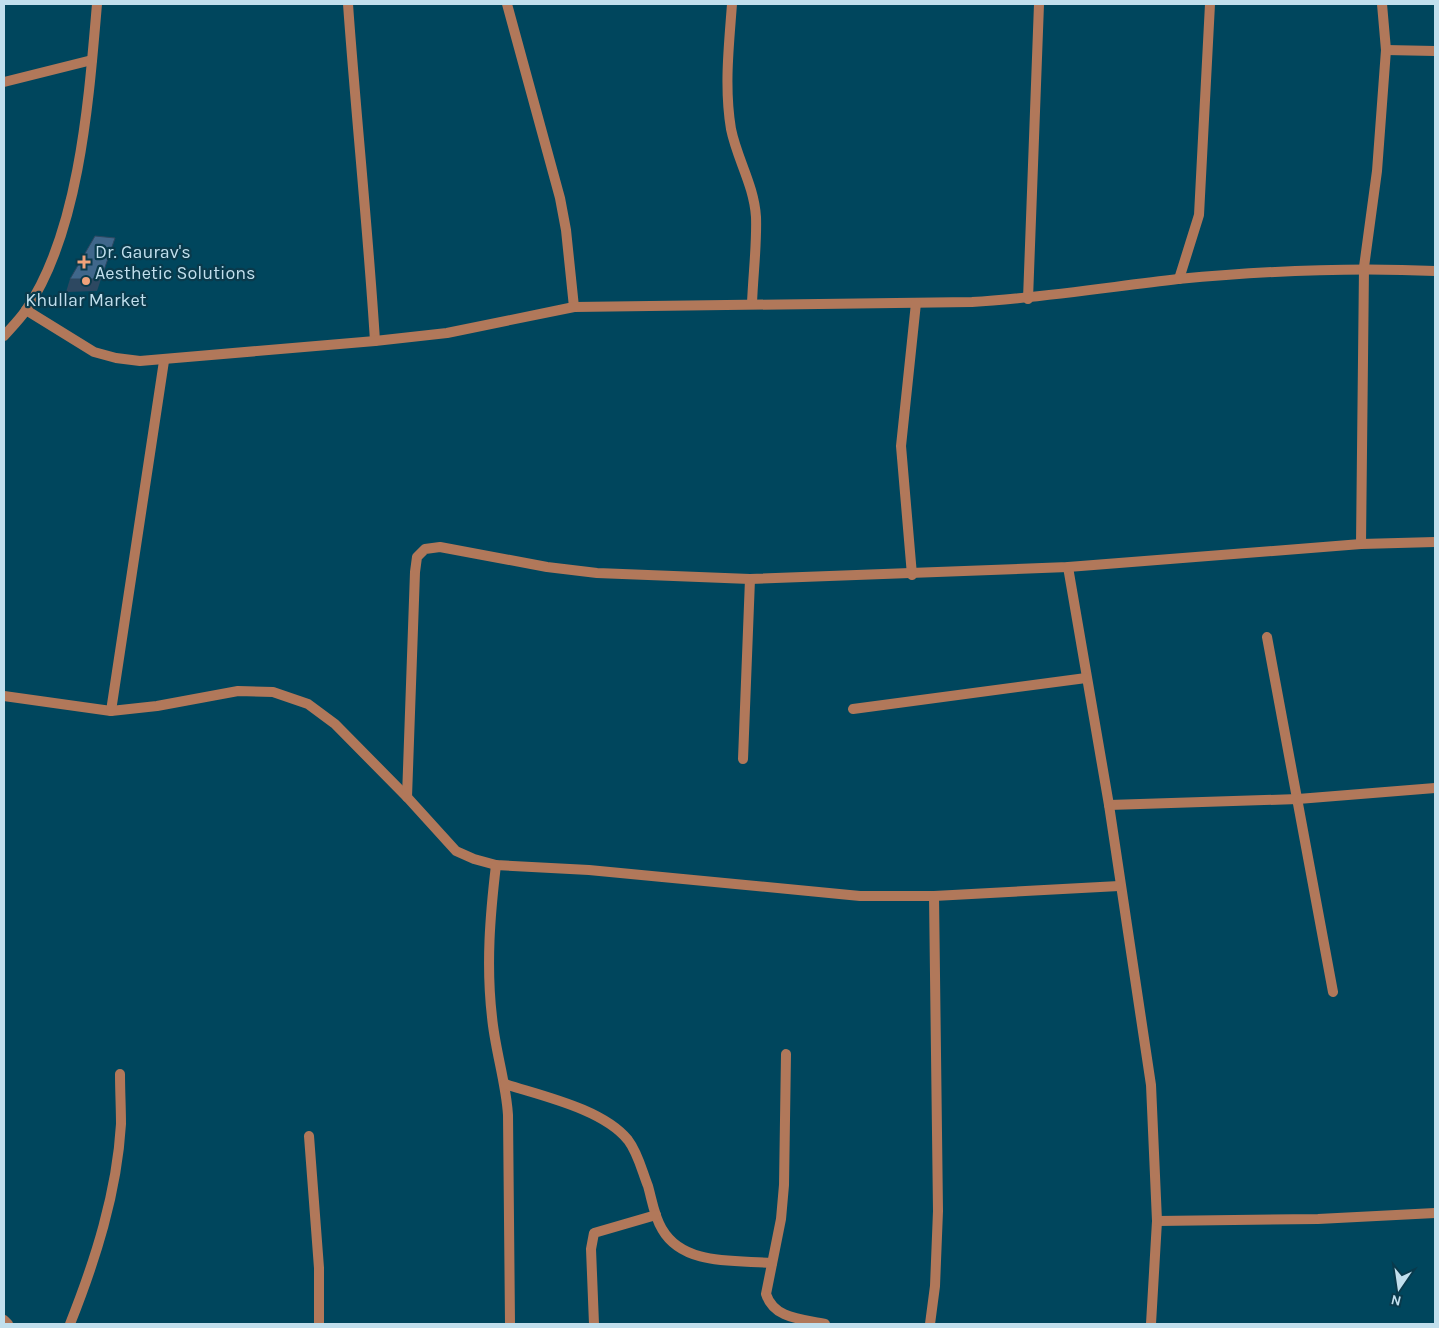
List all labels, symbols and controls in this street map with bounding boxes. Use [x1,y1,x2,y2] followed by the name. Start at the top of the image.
[95,241,256,284] place label: Dr. Gaurav's Aesthetic Solutions
[77,255,91,269] marker: Dr. Gaurav's Aesthetic Solutions
[80,275,92,287] marker: Khullar Market
[25,289,147,311] place label: Khullar Market
[1374,1263,1424,1313] north arrow
[1389,1291,1403,1310] text: N

